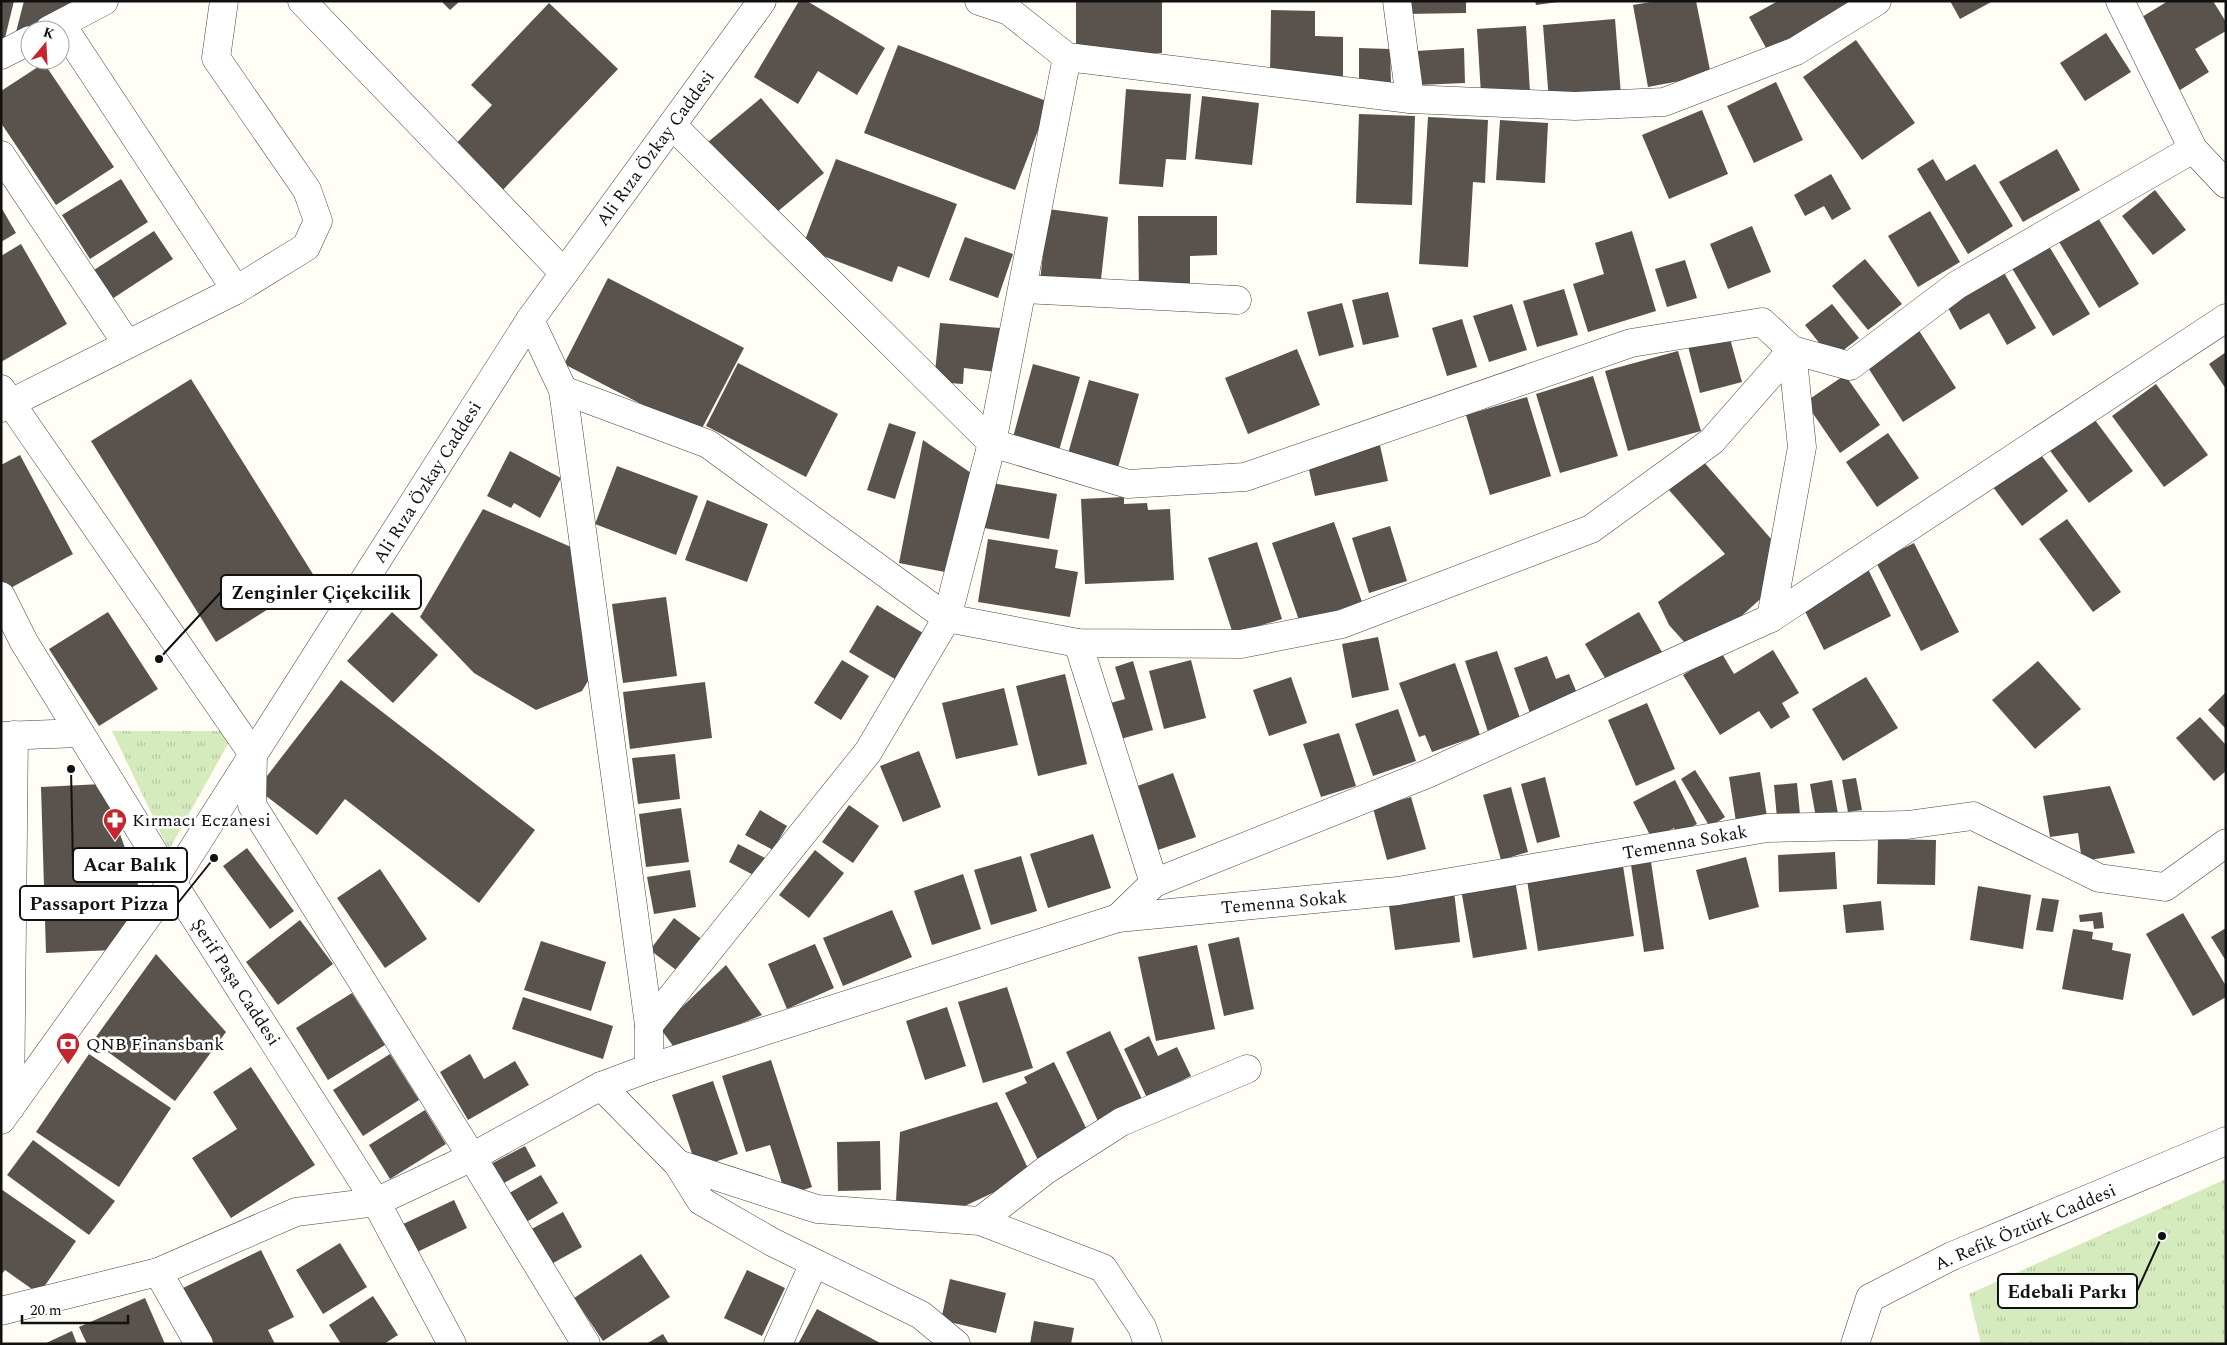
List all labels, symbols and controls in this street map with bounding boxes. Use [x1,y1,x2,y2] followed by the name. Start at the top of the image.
[20,20,70,70] north arrow
[40,21,57,45] text: K
[590,65,721,232] street label: Ali Rıza Özkay Caddesi
[366,396,488,569] street label: Ali Rıza Özkay Caddesi
[221,575,421,609] callout: Zenginler Çiçekcilik
[231,579,412,608] text: Zenginler Çiçekcilik
[102,807,128,841] pharmacy icon: Kırmacı Eczanesi
[132,807,271,834] place label: Kırmacı Eczanesi
[1620,818,1750,867] street label: Temenna Sokak
[73,848,187,882] callout: Acar Balık
[83,851,177,880] text: Acar Balık
[1220,884,1348,921] street label: Temenna Sokak
[20,886,178,920] callout: Passaport Pizza
[30,890,169,919] text: Passaport Pizza
[184,913,287,1051] street label: Şerif Paşa Caddesi
[55,1031,81,1065] bank icon: QNB Finansbank
[86,1031,224,1058] place label: QNB Finansbank
[1930,1177,2120,1278] street label: A. Refik Öztürk Caddesi
[1998,1274,2137,1308] callout: Edebali Parkı
[2007,1278,2127,1307] text: Edebali Parkı
[22,1292,129,1324] scale bar
[30,1299,62,1322] text: 20 m

